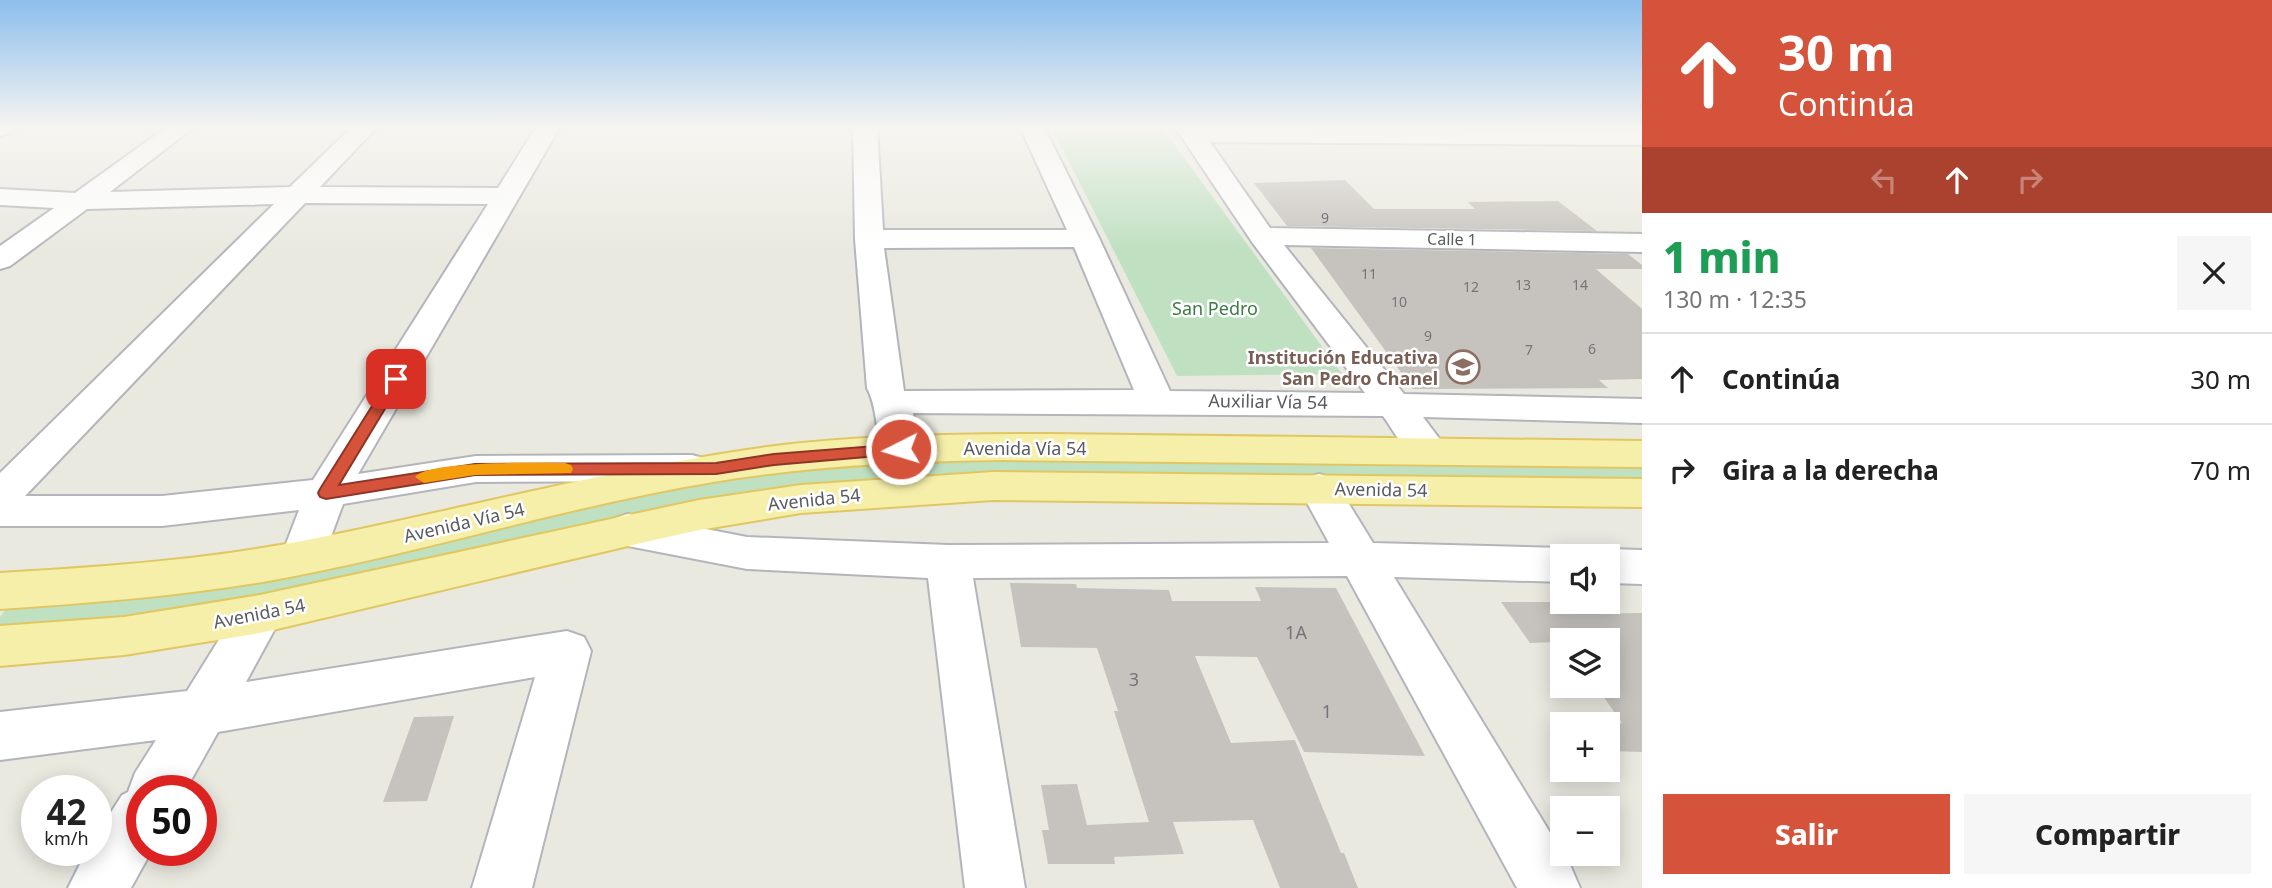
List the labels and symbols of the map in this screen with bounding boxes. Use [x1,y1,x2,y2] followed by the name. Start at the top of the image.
[1321,208,1329,227] house number: 9
[1427,228,1477,250] street label: Calle 1
[1361,264,1377,283] house number: 11
[1515,275,1531,294] house number: 13
[1572,275,1588,294] house number: 14
[1463,277,1479,296] house number: 12
[1391,292,1407,311] house number: 10
[1172,296,1258,320] park label: San Pedro
[1424,326,1432,345] house number: 9
[1588,339,1596,358] house number: 6
[1525,340,1533,359] house number: 7
[1248,345,1438,390] place label: Institución Educativa San Pedro Chanel
[1444,348,1482,386] school or university icon: Institución Educativa San Pedro Chanel
[366,349,426,409] pin
[1208,388,1328,414] street label: Auxiliar Vía 54
[864,412,938,486] position arrow
[963,436,1087,460] street label: Avenida Vía 54
[1334,476,1428,502] street label: Avenida 54
[766,482,862,516] street label: Avenida 54
[401,496,527,548] street label: Avenida Vía 54
[211,592,307,634] street label: Avenida 54
[1285,620,1307,644] house number: 1A
[1129,667,1139,691] house number: 3
[1322,699,1332,723] house number: 1
[126,775,217,866] speed limit sign: 50

